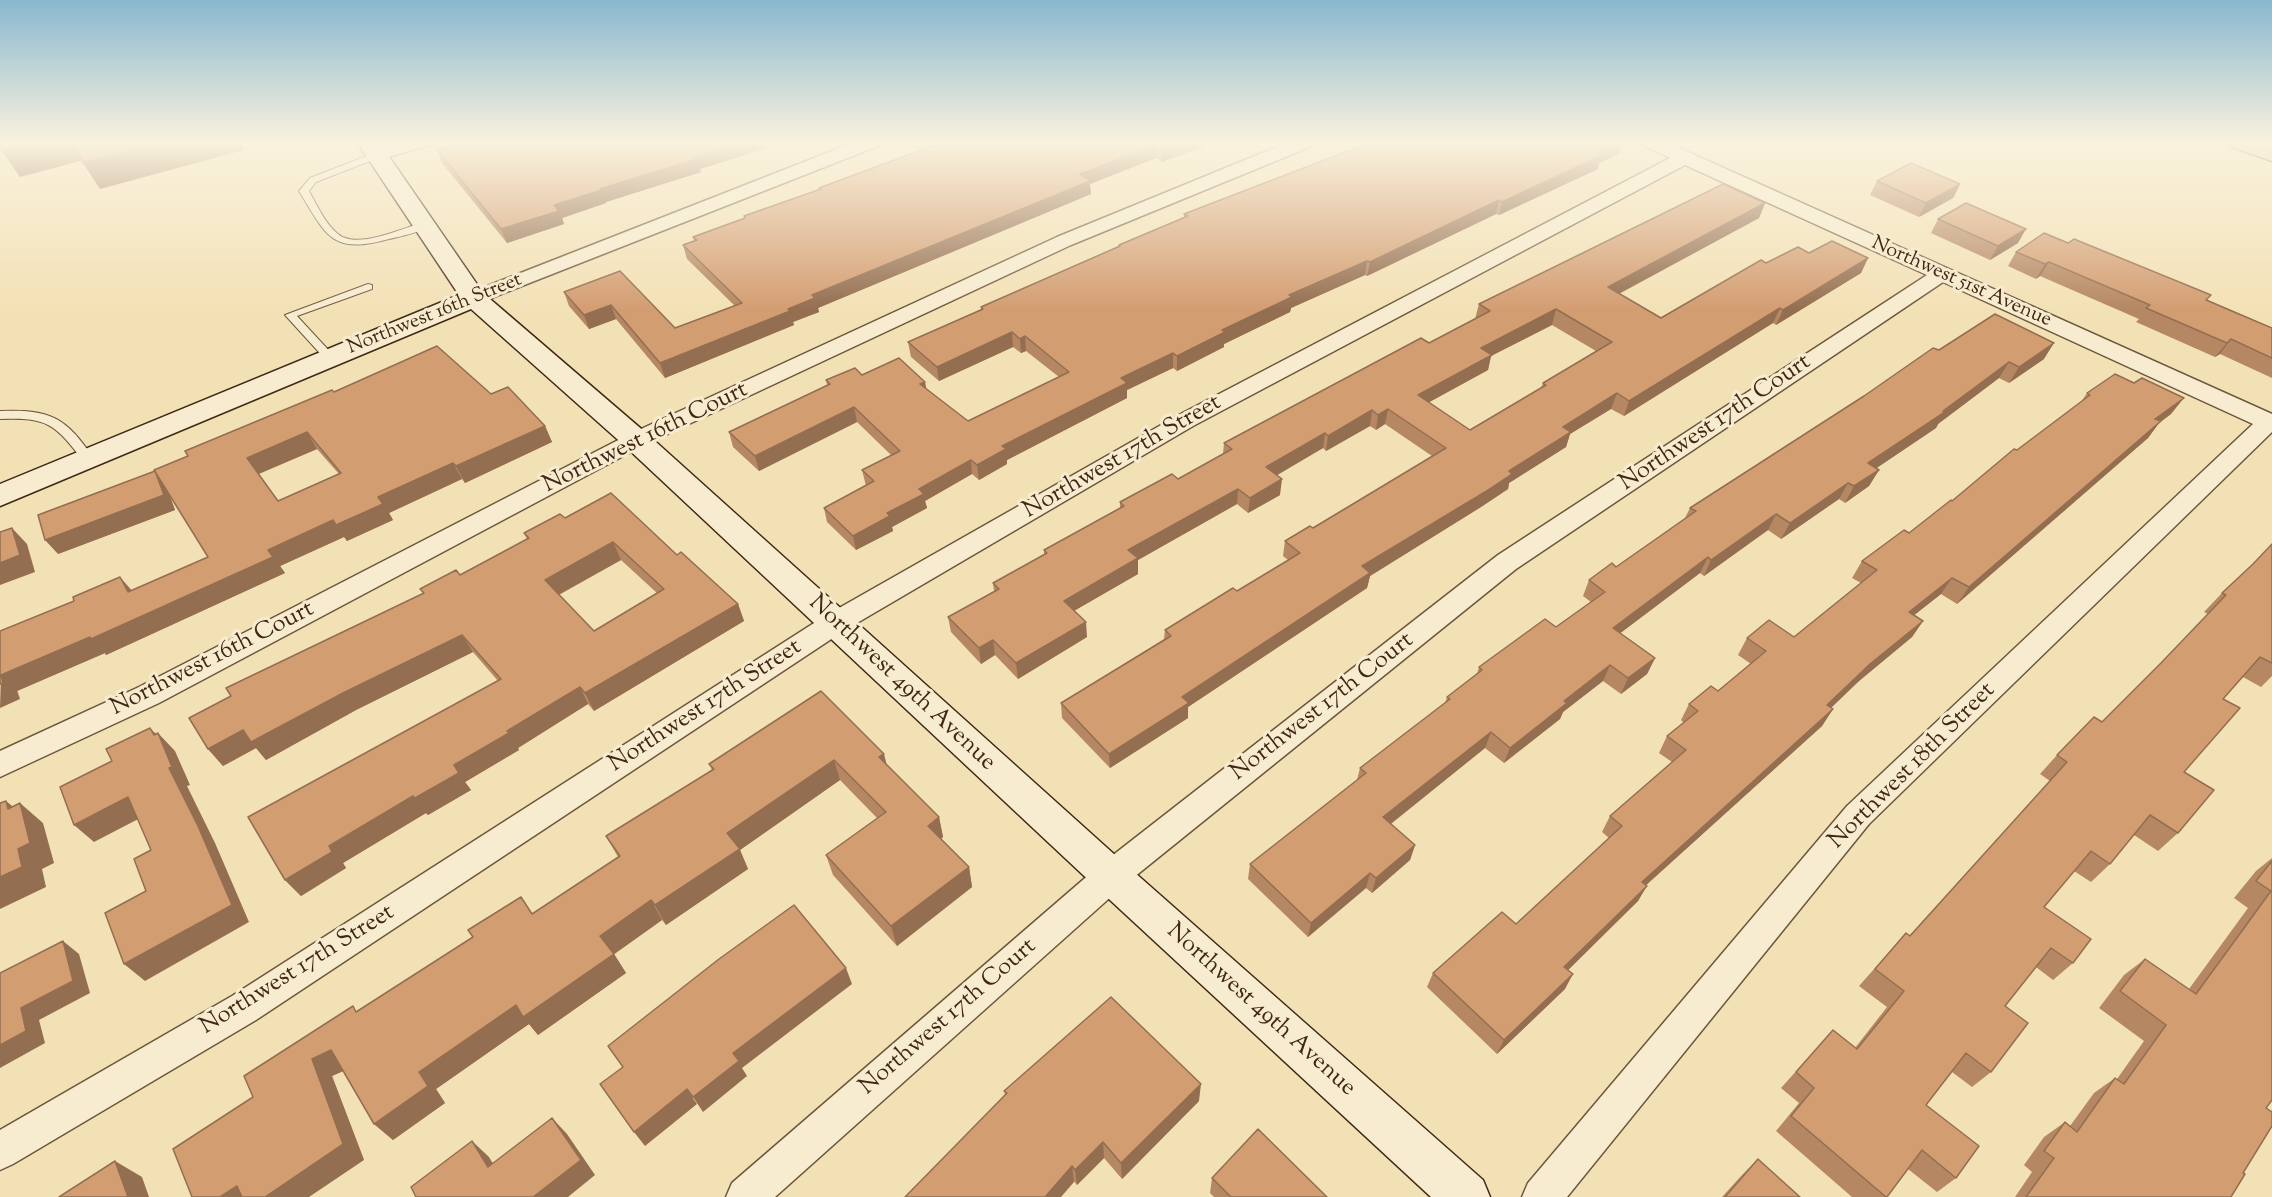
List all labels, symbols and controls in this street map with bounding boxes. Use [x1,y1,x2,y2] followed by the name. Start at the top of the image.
[1867,232,2055,334] street label: Northwest 51st Avenue
[344,269,526,361] street label: Northwest 16th Street
[1615,349,1817,499] street label: Northwest 17th Court
[539,377,753,501] street label: Northwest 16th Court
[1019,390,1227,526] street label: Northwest 17th Street
[802,590,1000,778] street label: Northwest 49th Avenue
[106,596,320,724] street label: Northwest 16th Court
[1226,628,1420,788] street label: Northwest 17th Court
[604,634,808,780] street label: Northwest 17th Street
[1824,678,2002,856] street label: Northwest 18th Street
[195,900,401,1042] street label: Northwest 17th Street
[1159,918,1361,1104] street label: Northwest 49th Avenue
[855,933,1043,1103] street label: Northwest 17th Court

